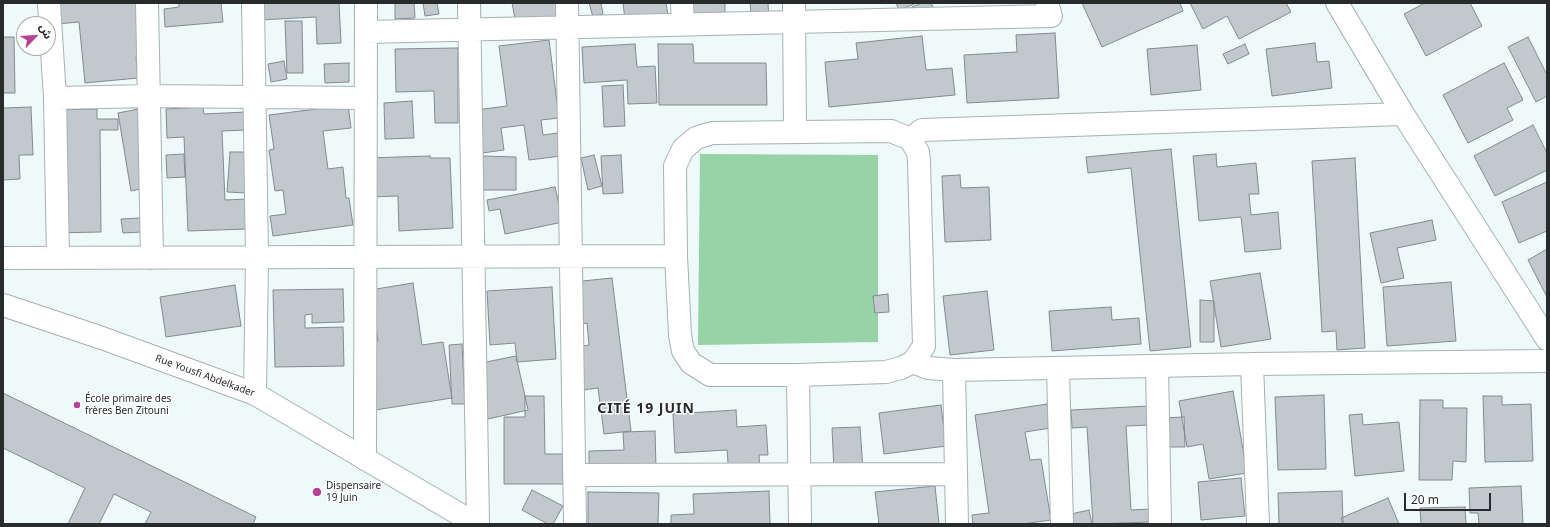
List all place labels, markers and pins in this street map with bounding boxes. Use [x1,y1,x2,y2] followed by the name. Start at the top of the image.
[85,393,171,416] place label: École primaire des frères Ben Zitouni
[72,400,82,410] marker: École primaire des frères Ben Zitouni
[326,480,381,504] place label: Dispensaire 19 Juin
[311,486,323,498] marker: Dispensaire 19 Juin

